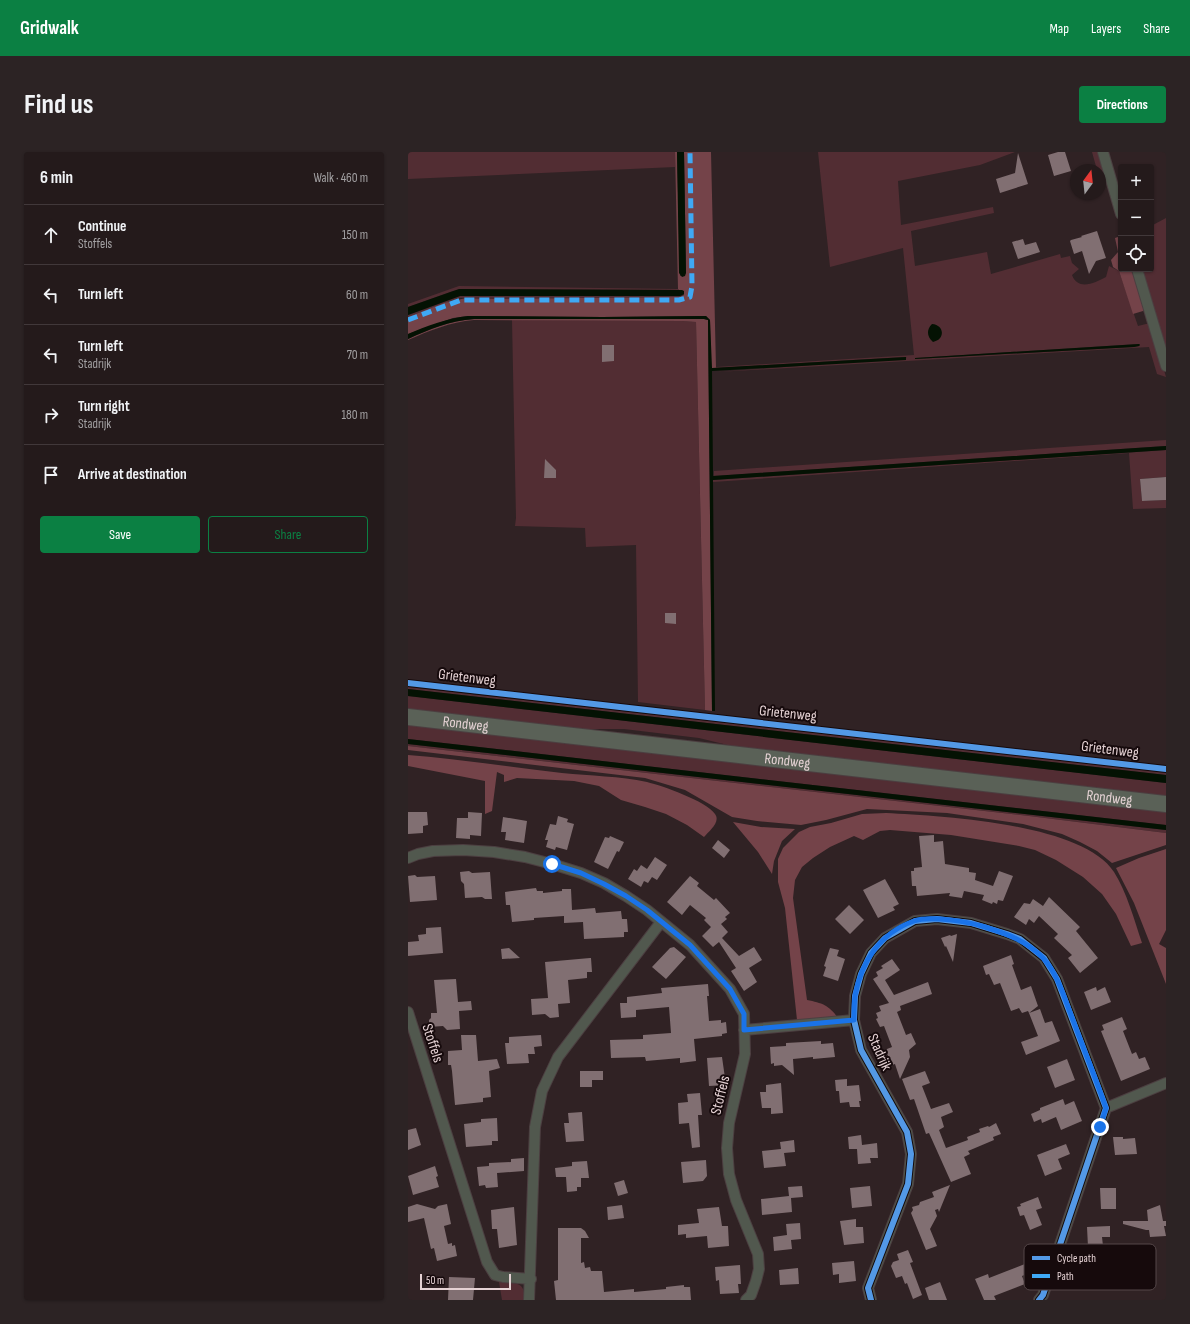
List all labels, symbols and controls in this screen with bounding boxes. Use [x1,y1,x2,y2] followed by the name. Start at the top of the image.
[20,17,79,40] text: Gridwalk
[1049,20,1069,37] text: Map
[1091,20,1121,37] text: Layers
[1143,20,1170,37] text: Share
[1079,86,1166,123] button: Directions
[24,88,93,121] text: Find us
[1070,164,1106,200] north arrow
[1118,164,1154,272] map controls
[1118,164,1154,200] button: +
[40,168,73,188] text: 6 min
[313,170,368,186] text: Walk · 460 m
[1118,200,1154,236] button: −
[78,217,127,236] text: Continue
[40,224,62,246] icon: ahead
[342,227,368,243] text: 150 m
[78,236,112,252] text: Stoffels
[1118,236,1154,272] button: locate
[40,284,62,306] icon: left
[78,285,123,304] text: Turn left
[346,287,368,303] text: 60 m
[78,337,123,356] text: Turn left
[40,344,62,366] icon: left
[347,347,368,363] text: 70 m
[78,356,111,372] text: Stadrijk
[78,397,130,416] text: Turn right
[40,404,62,426] icon: right
[342,407,368,423] text: 180 m
[78,416,111,432] text: Stadrijk
[40,464,62,486] icon: arrive
[78,465,187,484] text: Arrive at destination
[40,516,200,553] button: Save
[208,516,368,553] button: Share
[437,665,497,690] street label: Grietenweg
[758,701,818,726] street label: Grietenweg
[442,712,490,736] street label: Rondweg
[1080,737,1140,762] street label: Grietenweg
[763,749,811,773] street label: Rondweg
[1085,786,1133,810] street label: Rondweg
[543,855,561,873] route start
[417,1021,448,1065] street label: Stoffels
[863,1031,896,1074] street label: Stadrijk
[706,1074,734,1117] street label: Stoffels
[1091,1118,1109,1136] route end
[1024,1244,1156,1290] legend
[1057,1252,1096,1265] text: Cycle path
[1057,1270,1074,1283] text: Path
[420,1272,511,1291] scale bar
[426,1274,444,1287] text: 50 m

